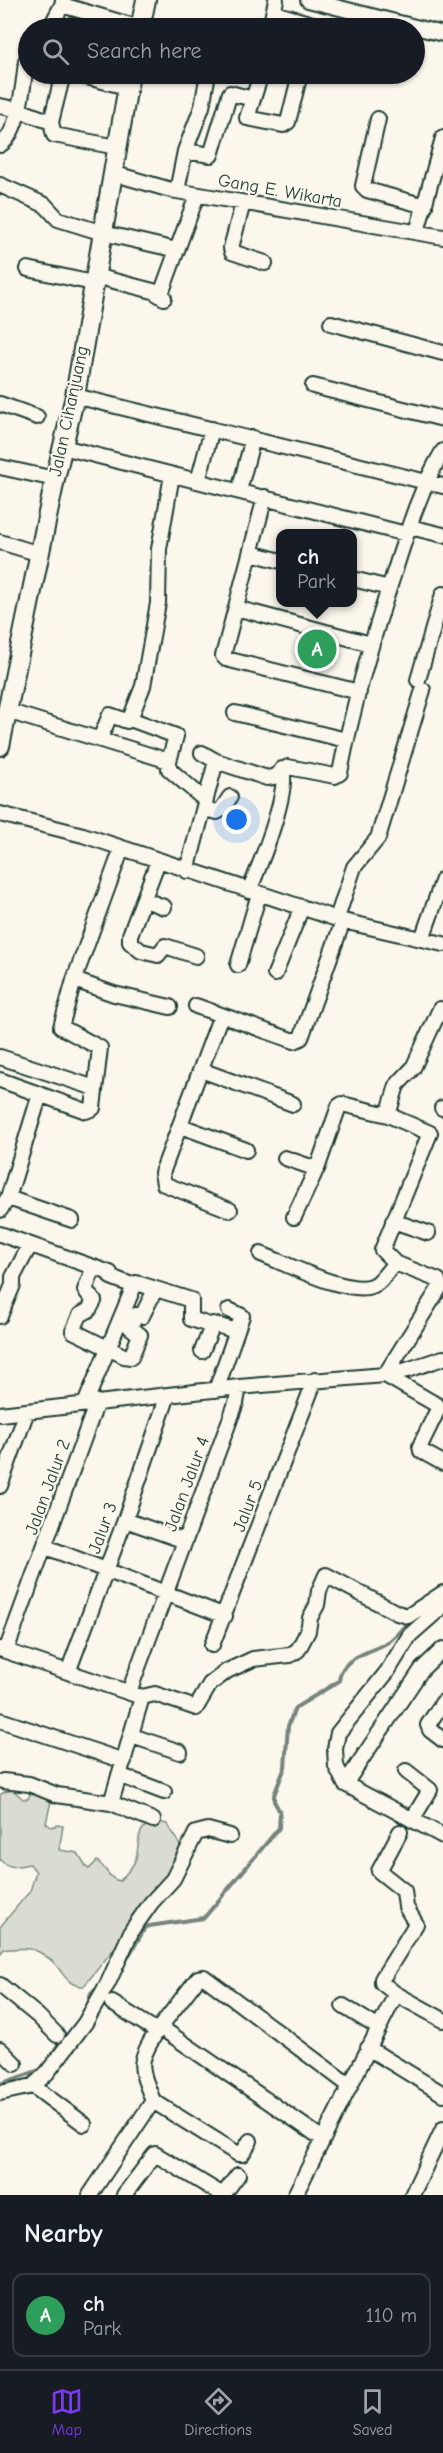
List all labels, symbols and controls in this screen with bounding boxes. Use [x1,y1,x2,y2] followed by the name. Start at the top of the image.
[18,18,425,84] search box
[39,35,72,68] icon: search
[87,38,202,64] text: Search here
[216,170,344,212] street label: Gang E. Wikarta
[45,344,93,478] street label: Jalan Cihanjuang
[276,529,357,607] popup
[297,544,319,570] text: ch
[297,570,336,593] text: Park
[298,626,336,672] pin: A
[222,805,251,834] your location
[160,1434,214,1534] street label: Jalan Jalur 4
[21,1436,75,1538] street label: Jalan Jalur 2
[229,1477,267,1535] street label: Jalur 5
[84,1500,122,1556] street label: Jalur 3
[24,2219,103,2249] text: Nearby
[83,2291,105,2317] text: ch
[40,2304,51,2327] text: A
[366,2304,417,2327] text: 110 m
[83,2317,121,2340] text: Park
[50,2385,83,2439] tab: Map
[184,2385,252,2439] tab: Directions
[353,2385,393,2439] tab: Saved

